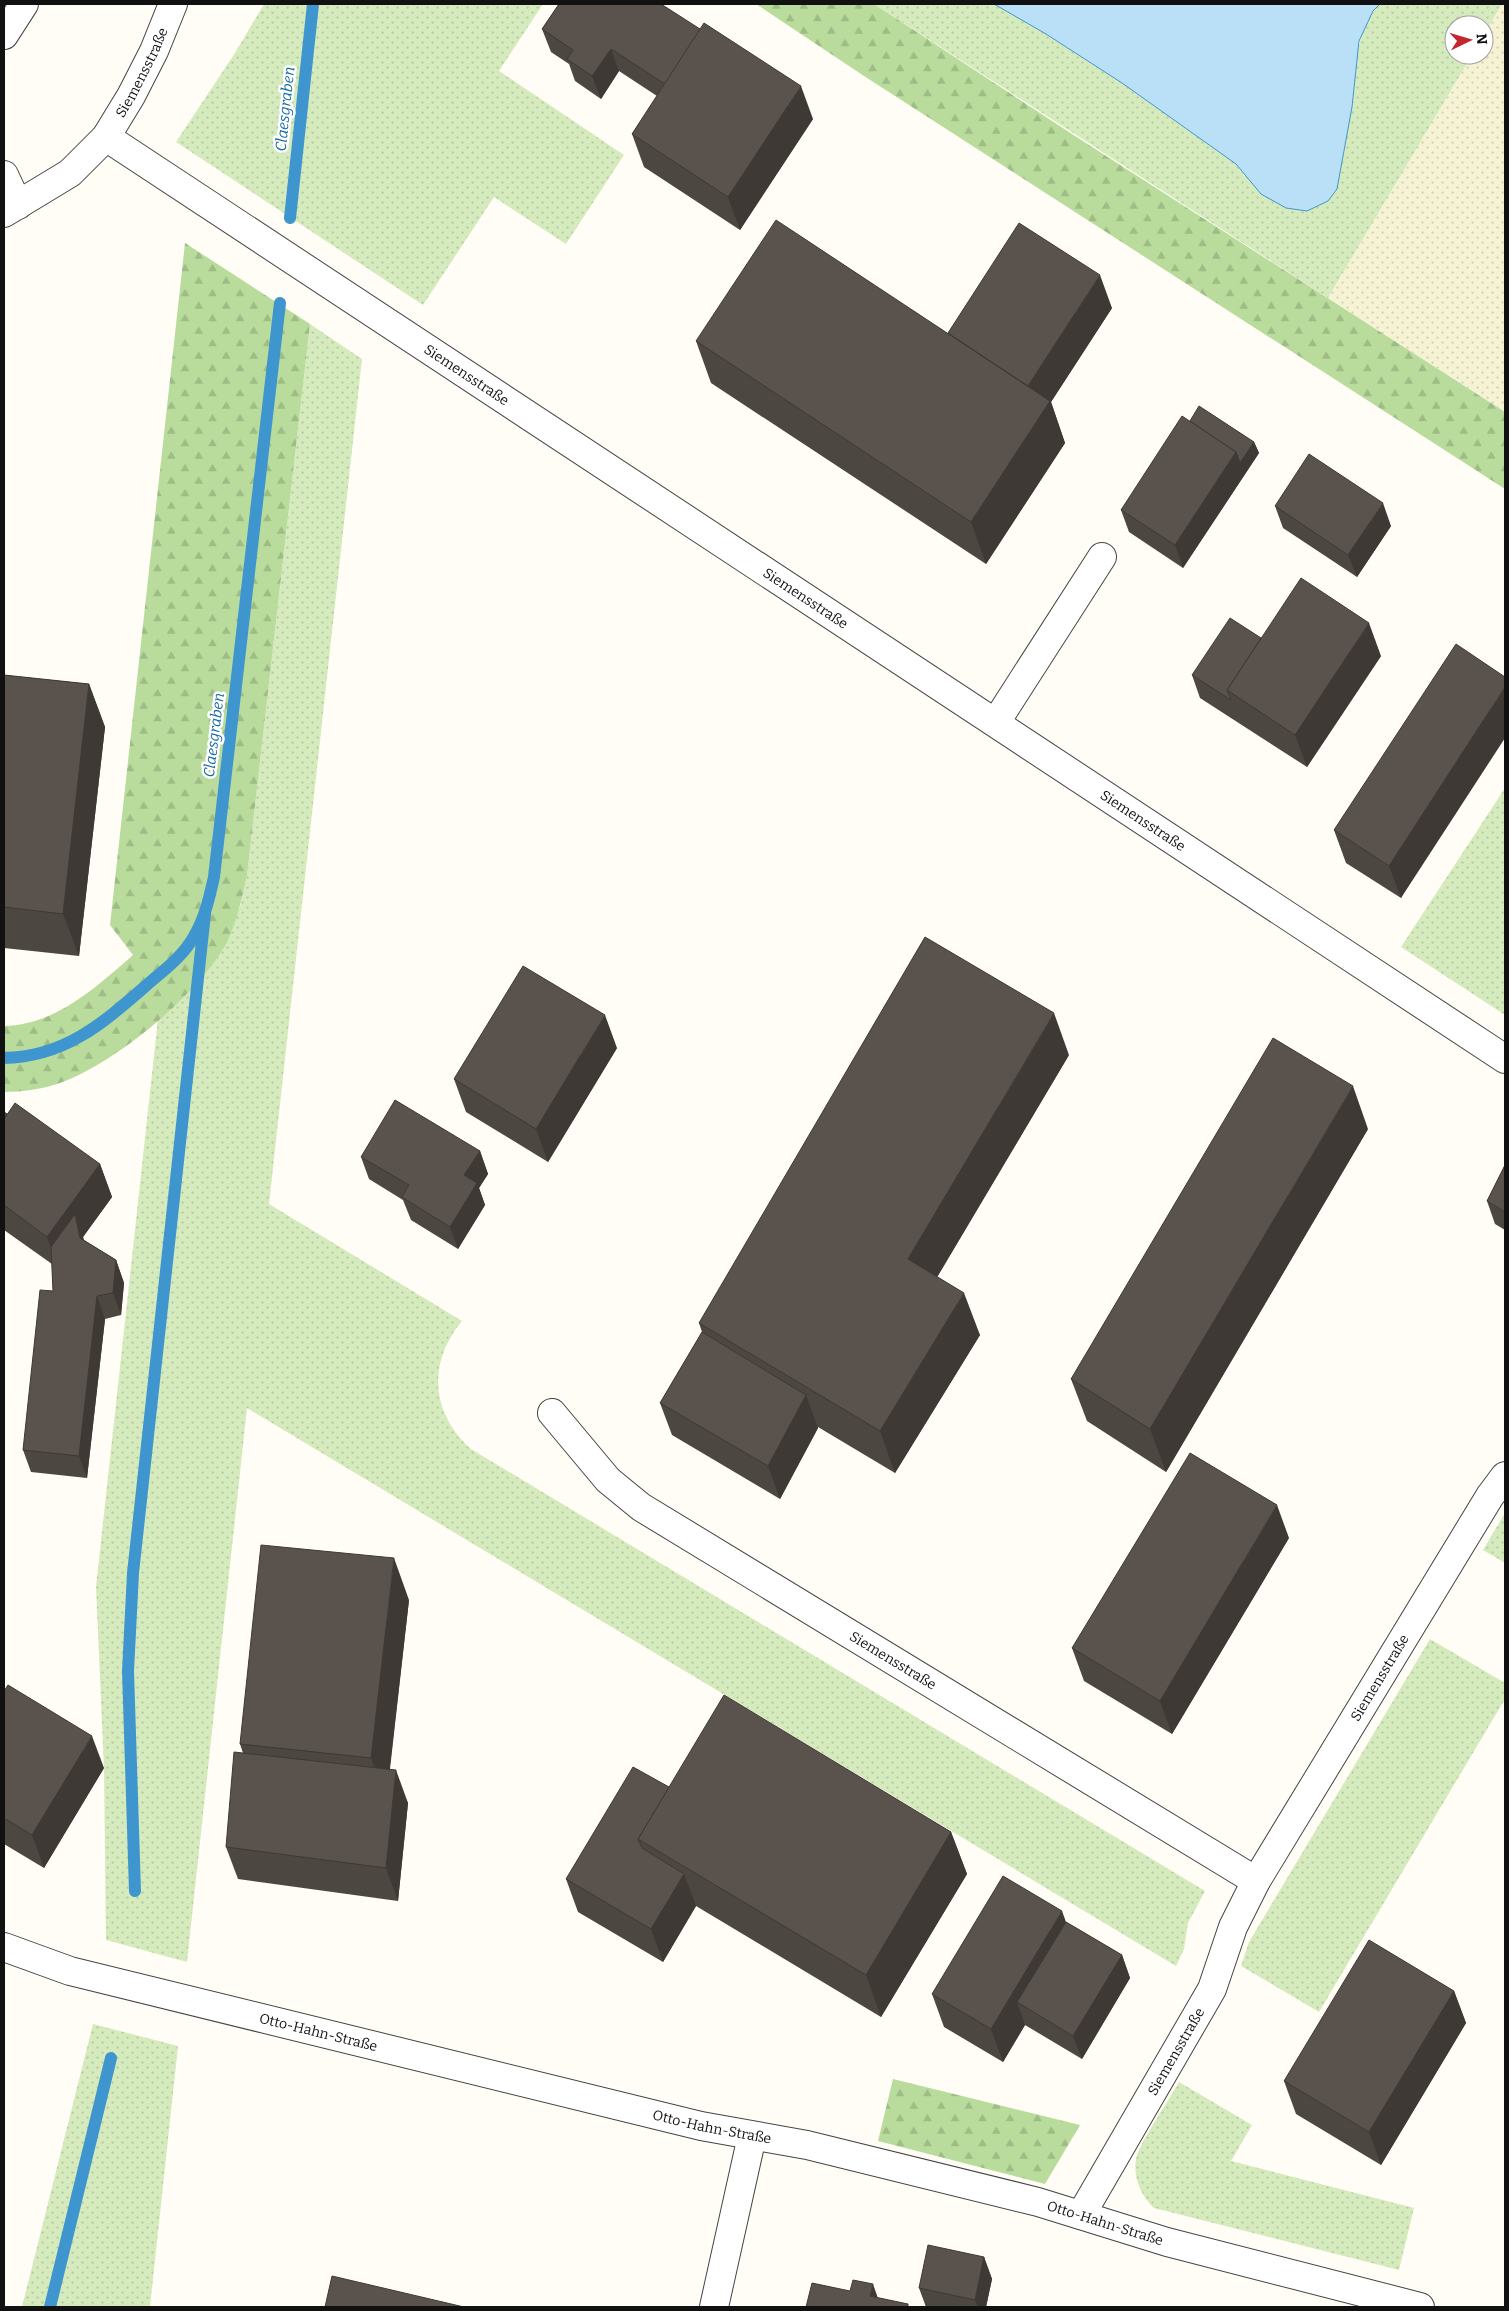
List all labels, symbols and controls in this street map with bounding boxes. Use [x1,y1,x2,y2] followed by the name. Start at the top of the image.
[1444,15,1494,65] north arrow
[112,25,172,121] street label: Siemensstraße
[1473,33,1490,45] text: N
[272,66,298,152] water label: Claesgraben
[421,341,512,409] street label: Siemensstraße
[760,564,851,633] street label: Siemensstraße
[200,692,228,778] water label: Claesgraben
[1097,787,1188,855] street label: Siemensstraße
[846,1628,939,1694] street label: Siemensstraße
[1347,1632,1413,1724] street label: Siemensstraße
[1144,2005,1208,2099] street label: Siemensstraße
[258,2010,379,2055] street label: Otto-Hahn-Straße
[651,2106,773,2147] street label: Otto-Hahn-Straße
[1045,2197,1165,2249] street label: Otto-Hahn-Straße

